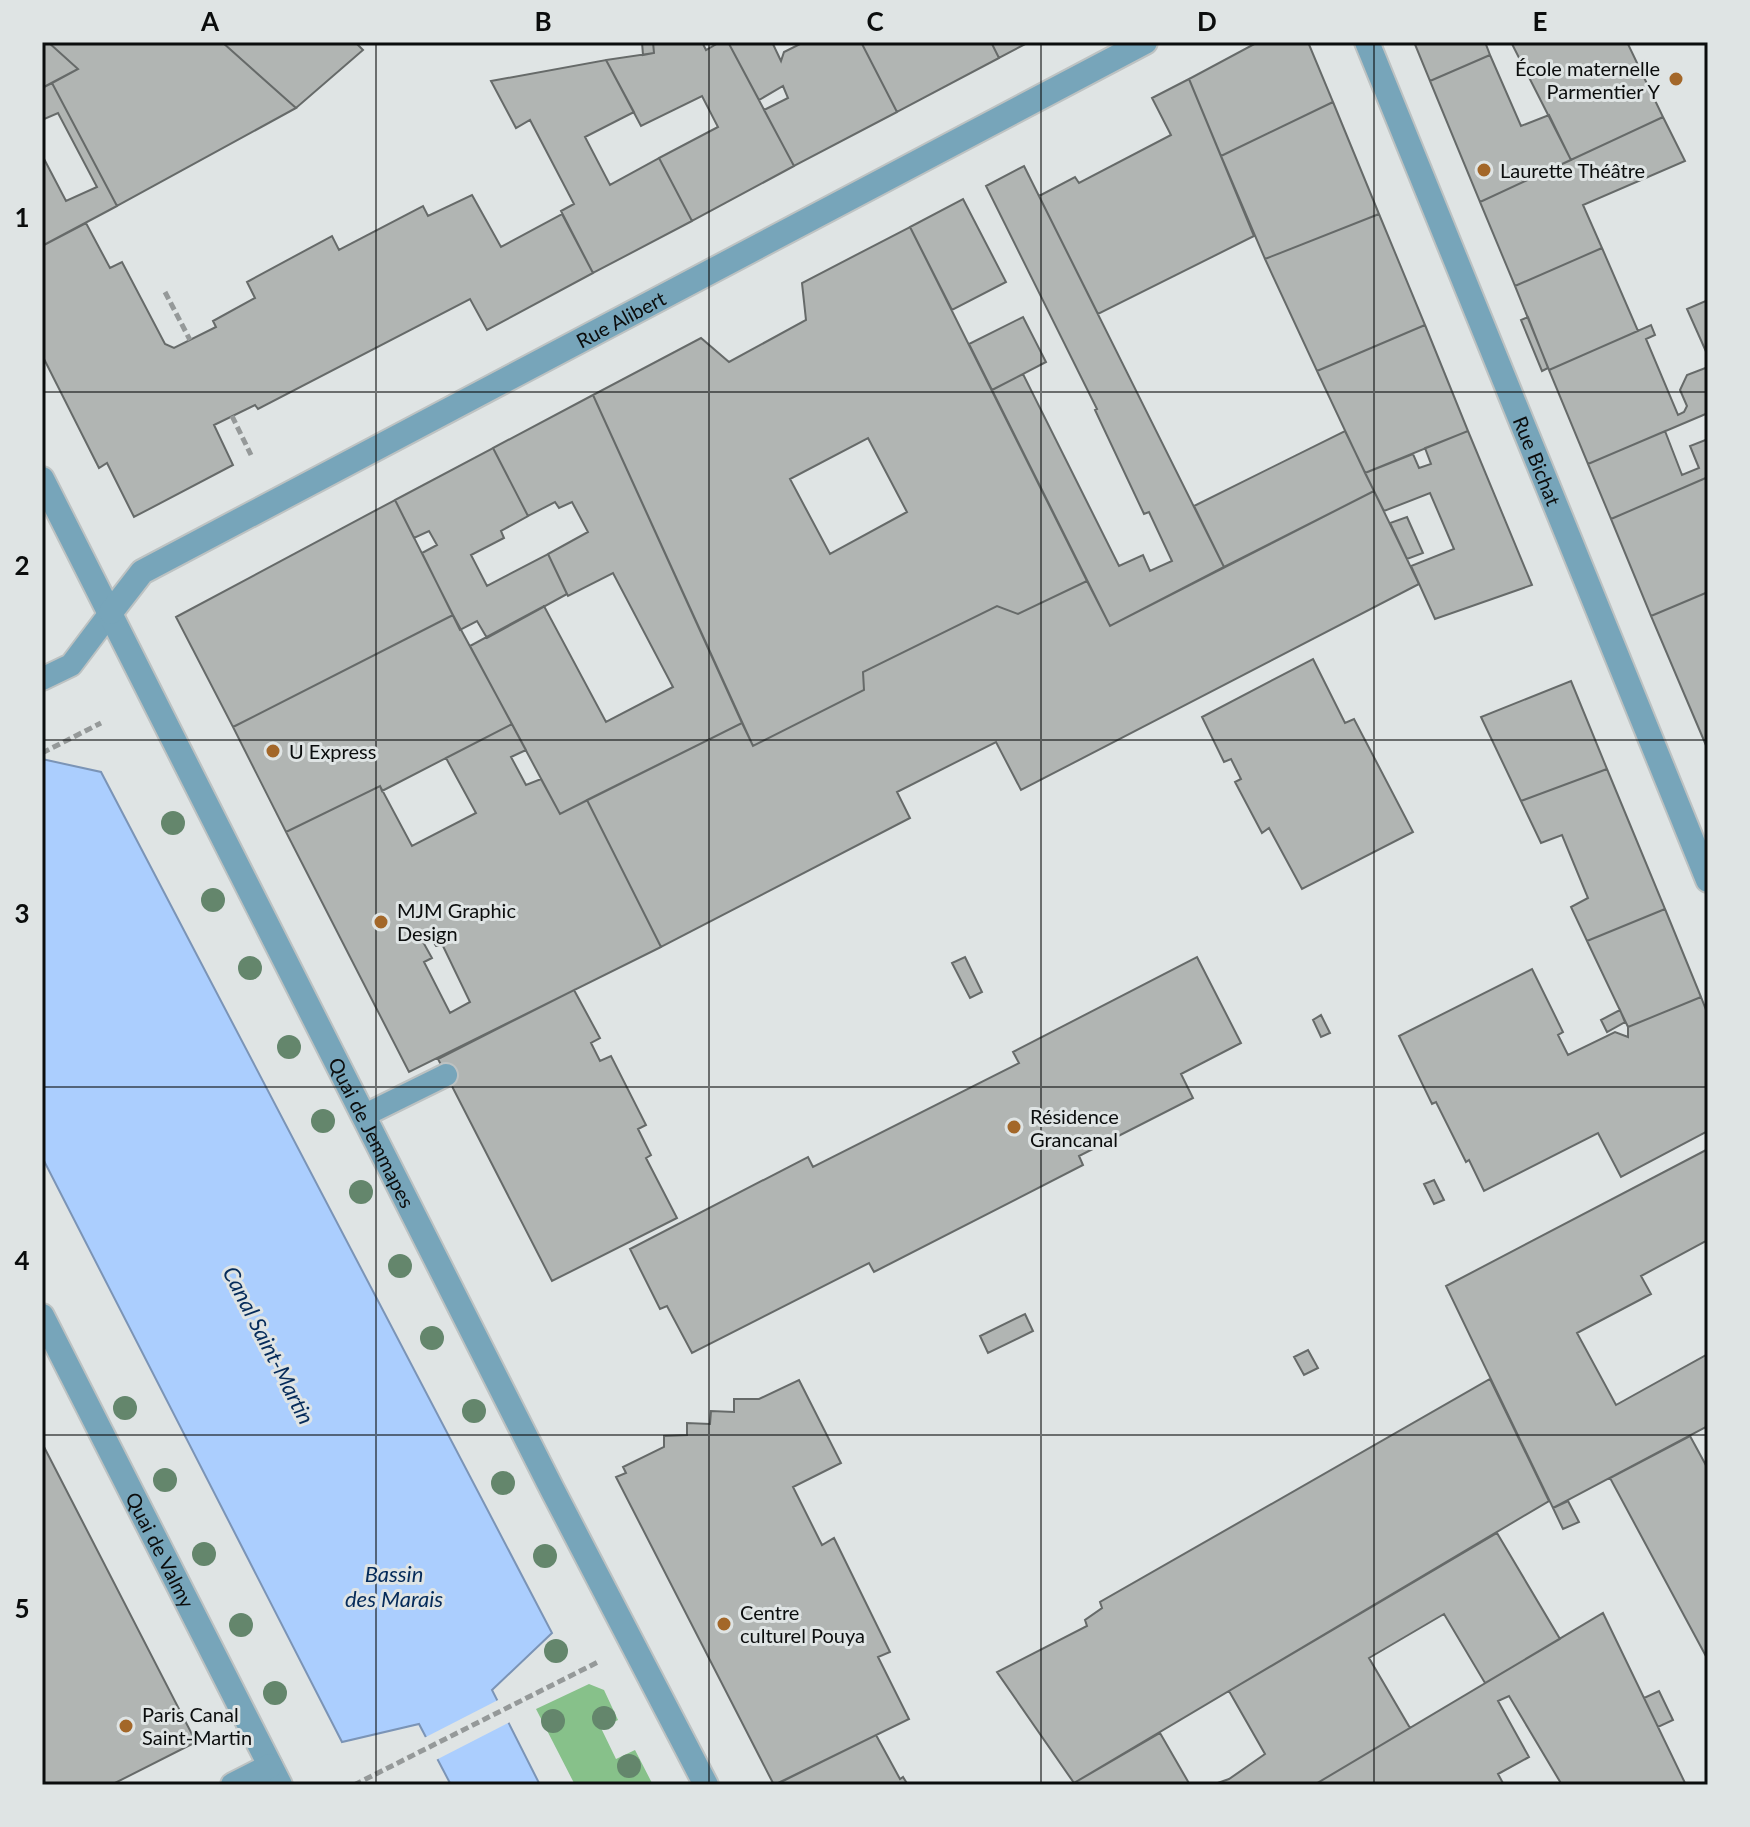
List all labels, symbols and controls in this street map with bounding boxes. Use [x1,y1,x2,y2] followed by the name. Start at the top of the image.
[200,5,220,37] text: A
[534,5,552,37] text: B
[866,5,884,37] text: C
[1197,5,1217,37] text: D
[1533,5,1547,37] text: E
[1515,56,1661,103] place label: École maternelle Parmentier Y
[1667,70,1685,88] marker: École maternelle Parmentier Y
[1500,158,1645,182] place label: Laurette Théâtre
[1475,161,1493,179] marker: Laurette Théâtre
[14,201,30,233] text: 1
[572,286,669,352] street label: Rue Alibert
[1508,412,1566,509] street label: Rue Bichat
[14,549,30,581] text: 2
[289,739,376,763] place label: U Express
[264,742,282,760] marker: U Express
[14,897,30,929] text: 3
[397,898,516,945] place label: MJM Graphic Design
[372,913,390,931] marker: MJM Graphic Design
[324,1053,420,1212] street label: Quai de Jemmapes
[1030,1104,1119,1151] place label: Résidence Grancanal
[1005,1118,1023,1136] marker: Résidence Grancanal
[14,1244,30,1276] text: 4
[218,1261,320,1429] water label: Canal Saint-Martin
[121,1488,200,1612] street label: Quai de Valmy
[345,1560,443,1612] water label: Bassin des Marais
[14,1592,30,1624] text: 5
[740,1600,865,1647] place label: Centre culturel Pouya
[715,1615,733,1633] marker: Centre culturel Pouya
[142,1702,252,1749] place label: Paris Canal Saint-Martin
[117,1717,135,1735] marker: Paris Canal Saint-Martin

